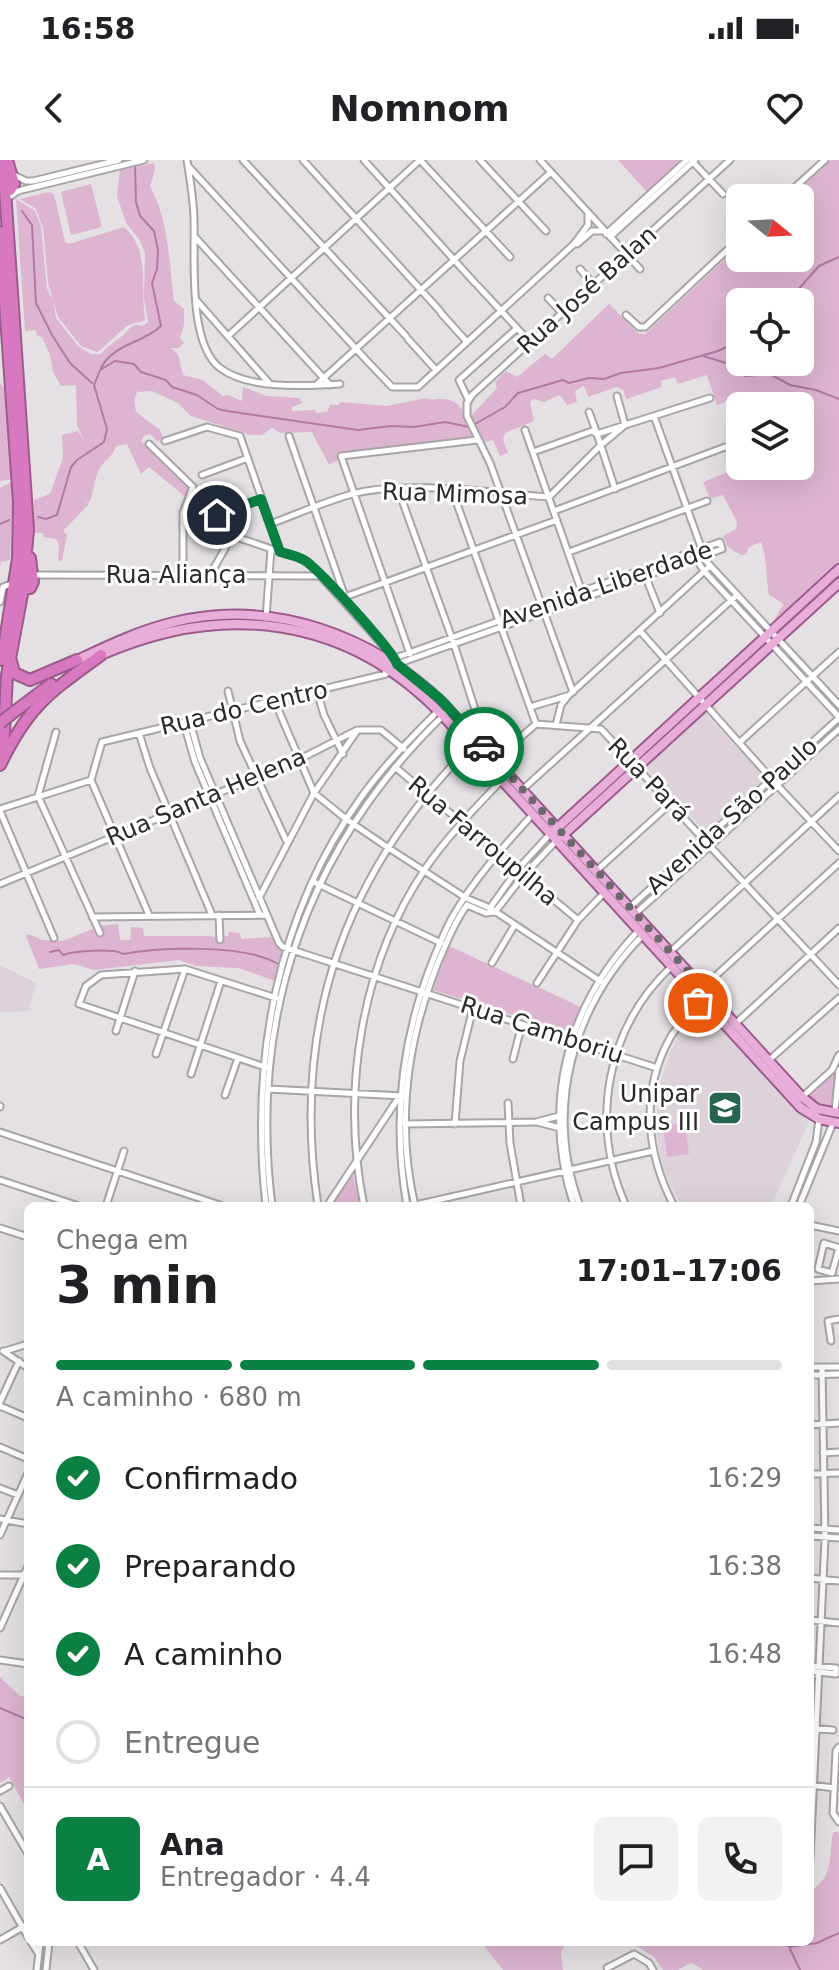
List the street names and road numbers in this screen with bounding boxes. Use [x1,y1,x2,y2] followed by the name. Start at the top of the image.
[512,220,662,360] street label: Rua José Balan
[382,477,528,511] street label: Rua Mimosa
[496,535,716,635] street label: Avenida Liberdade
[106,561,246,589] street label: Rua Aliança
[158,675,330,741] street label: Rua do Centro
[602,732,696,828] street label: Rua Pará
[641,732,823,900] street label: Avenida São Paulo
[102,742,310,852] street label: Rua Santa Helena
[403,770,563,912] street label: Rua Farroupilha
[457,990,627,1070] street label: Rua Camboriu

